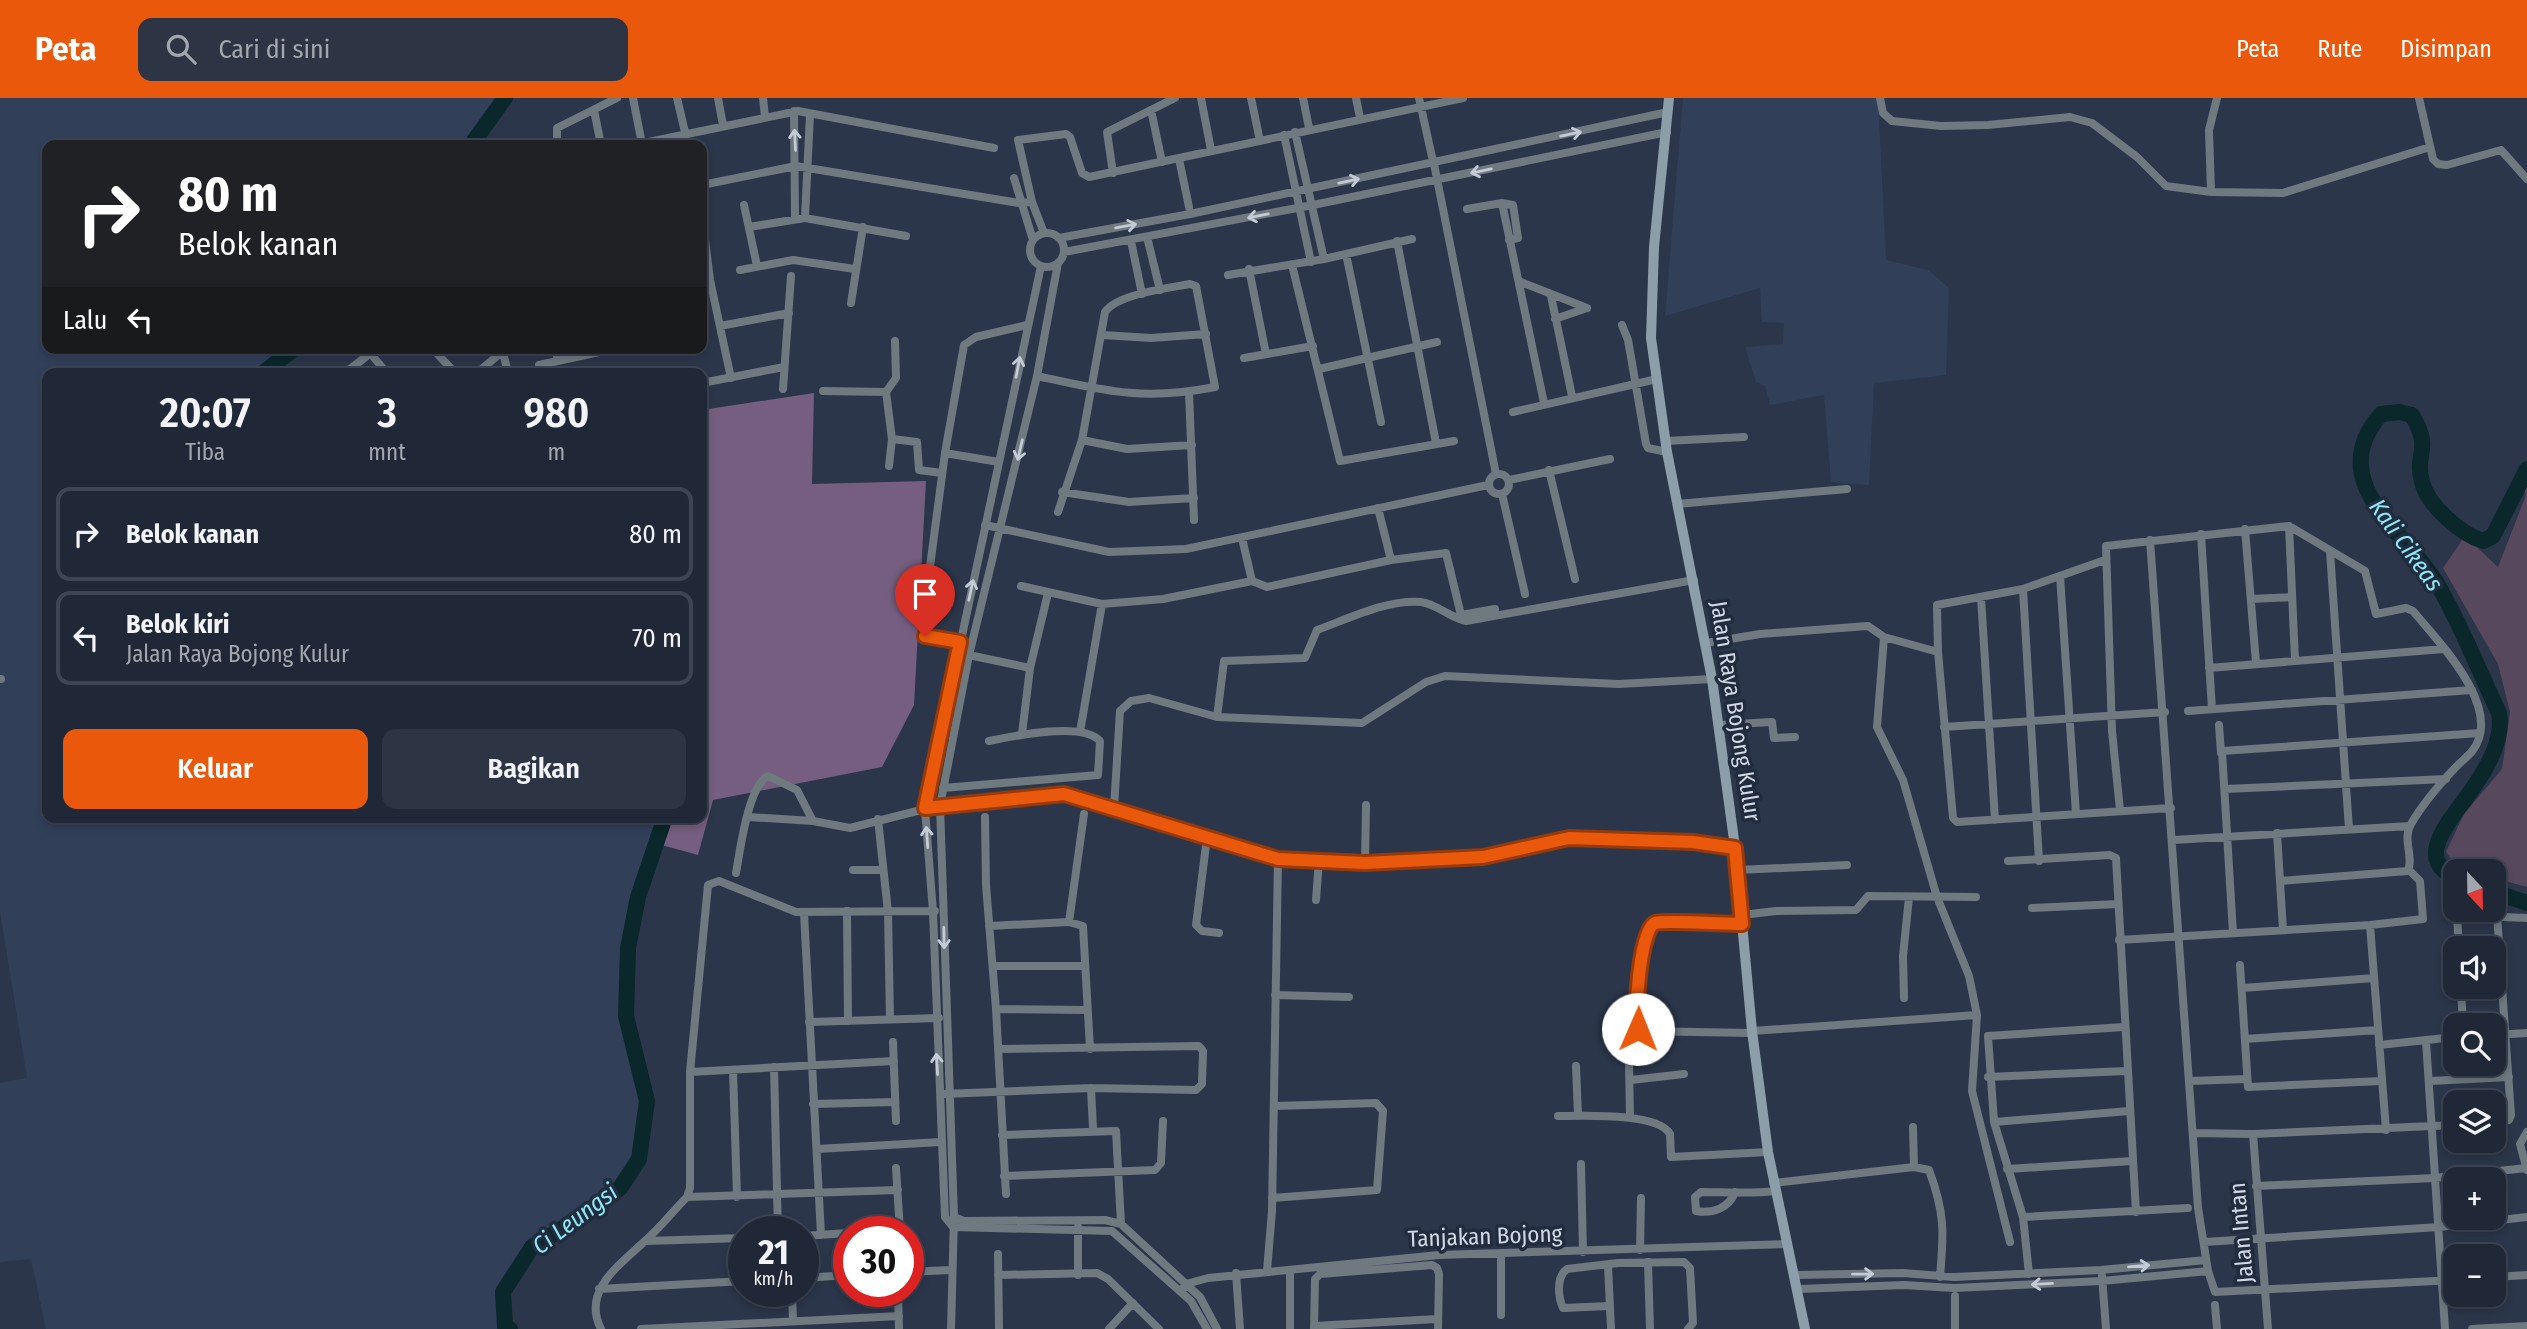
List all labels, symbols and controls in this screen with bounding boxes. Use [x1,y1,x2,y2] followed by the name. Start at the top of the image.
[138,18,628,81] search box
[35,29,96,69] text: Peta
[162,30,200,68] icon: search
[218,34,330,65] text: Cari di sini
[2236,35,2279,63] text: Peta
[2317,35,2362,63] text: Rute
[2400,35,2492,63] text: Disimpan
[1560,126,1582,139] one-way arrow
[789,128,802,151] one-way arrow
[178,165,278,224] text: 80 m
[1470,165,1493,178] one-way arrow
[63,168,154,259] icon: right
[1337,174,1360,188] one-way arrow
[1247,210,1270,223] one-way arrow
[1114,219,1137,232] one-way arrow
[178,225,338,263] text: Belok kanan
[121,301,159,339] icon: left
[63,305,107,336] text: Lalu
[1012,356,1026,379] one-way arrow
[160,388,251,438] text: 20:07
[377,388,397,438] text: 3
[523,388,589,438] text: 980
[185,438,225,466] text: Tiba
[368,438,406,466] text: mnt
[548,438,565,466] text: m
[1013,438,1026,461] one-way arrow
[2363,494,2449,596] water label: Kali Cikeas
[67,515,105,553] icon: right
[126,519,259,550] text: Belok kanan
[629,519,682,550] text: 80 m
[895,564,955,636] pin
[906,575,944,613] icon: arrive
[965,579,978,602] one-way arrow
[1705,599,1767,823] street label: Jalan Raya Bojong Kulur
[126,609,229,640] text: Belok kiri
[67,619,105,657] icon: left
[632,623,682,654] text: 70 m
[126,640,349,668] text: Jalan Raya Bojong Kulur
[63,729,368,809] button: Keluar
[382,729,686,809] button: Bagikan
[920,826,933,849] one-way arrow
[2443,859,2506,922] north arrow
[2443,859,2506,1307] map controls
[937,926,951,949] one-way arrow
[2443,936,2506,999] button: sound
[1601,992,1675,1066] position arrow
[2443,1013,2506,1076] button: search
[931,1053,944,1076] one-way arrow
[2443,1090,2506,1153] button: layers
[2443,1167,2506,1230] button: +
[527,1178,623,1260] water label: Ci Leungsi
[2223,1181,2259,1285] street label: Jalan Intan
[833,1216,924,1307] speed limit sign: 30
[1407,1219,1563,1253] street label: Tanjakan Bojong
[758,1231,789,1273] text: 21
[2443,1244,2506,1307] button: −
[2128,1260,2150,1273] one-way arrow
[1852,1267,1875,1281] one-way arrow
[753,1268,794,1290] text: km/h
[2031,1277,2054,1290] one-way arrow

